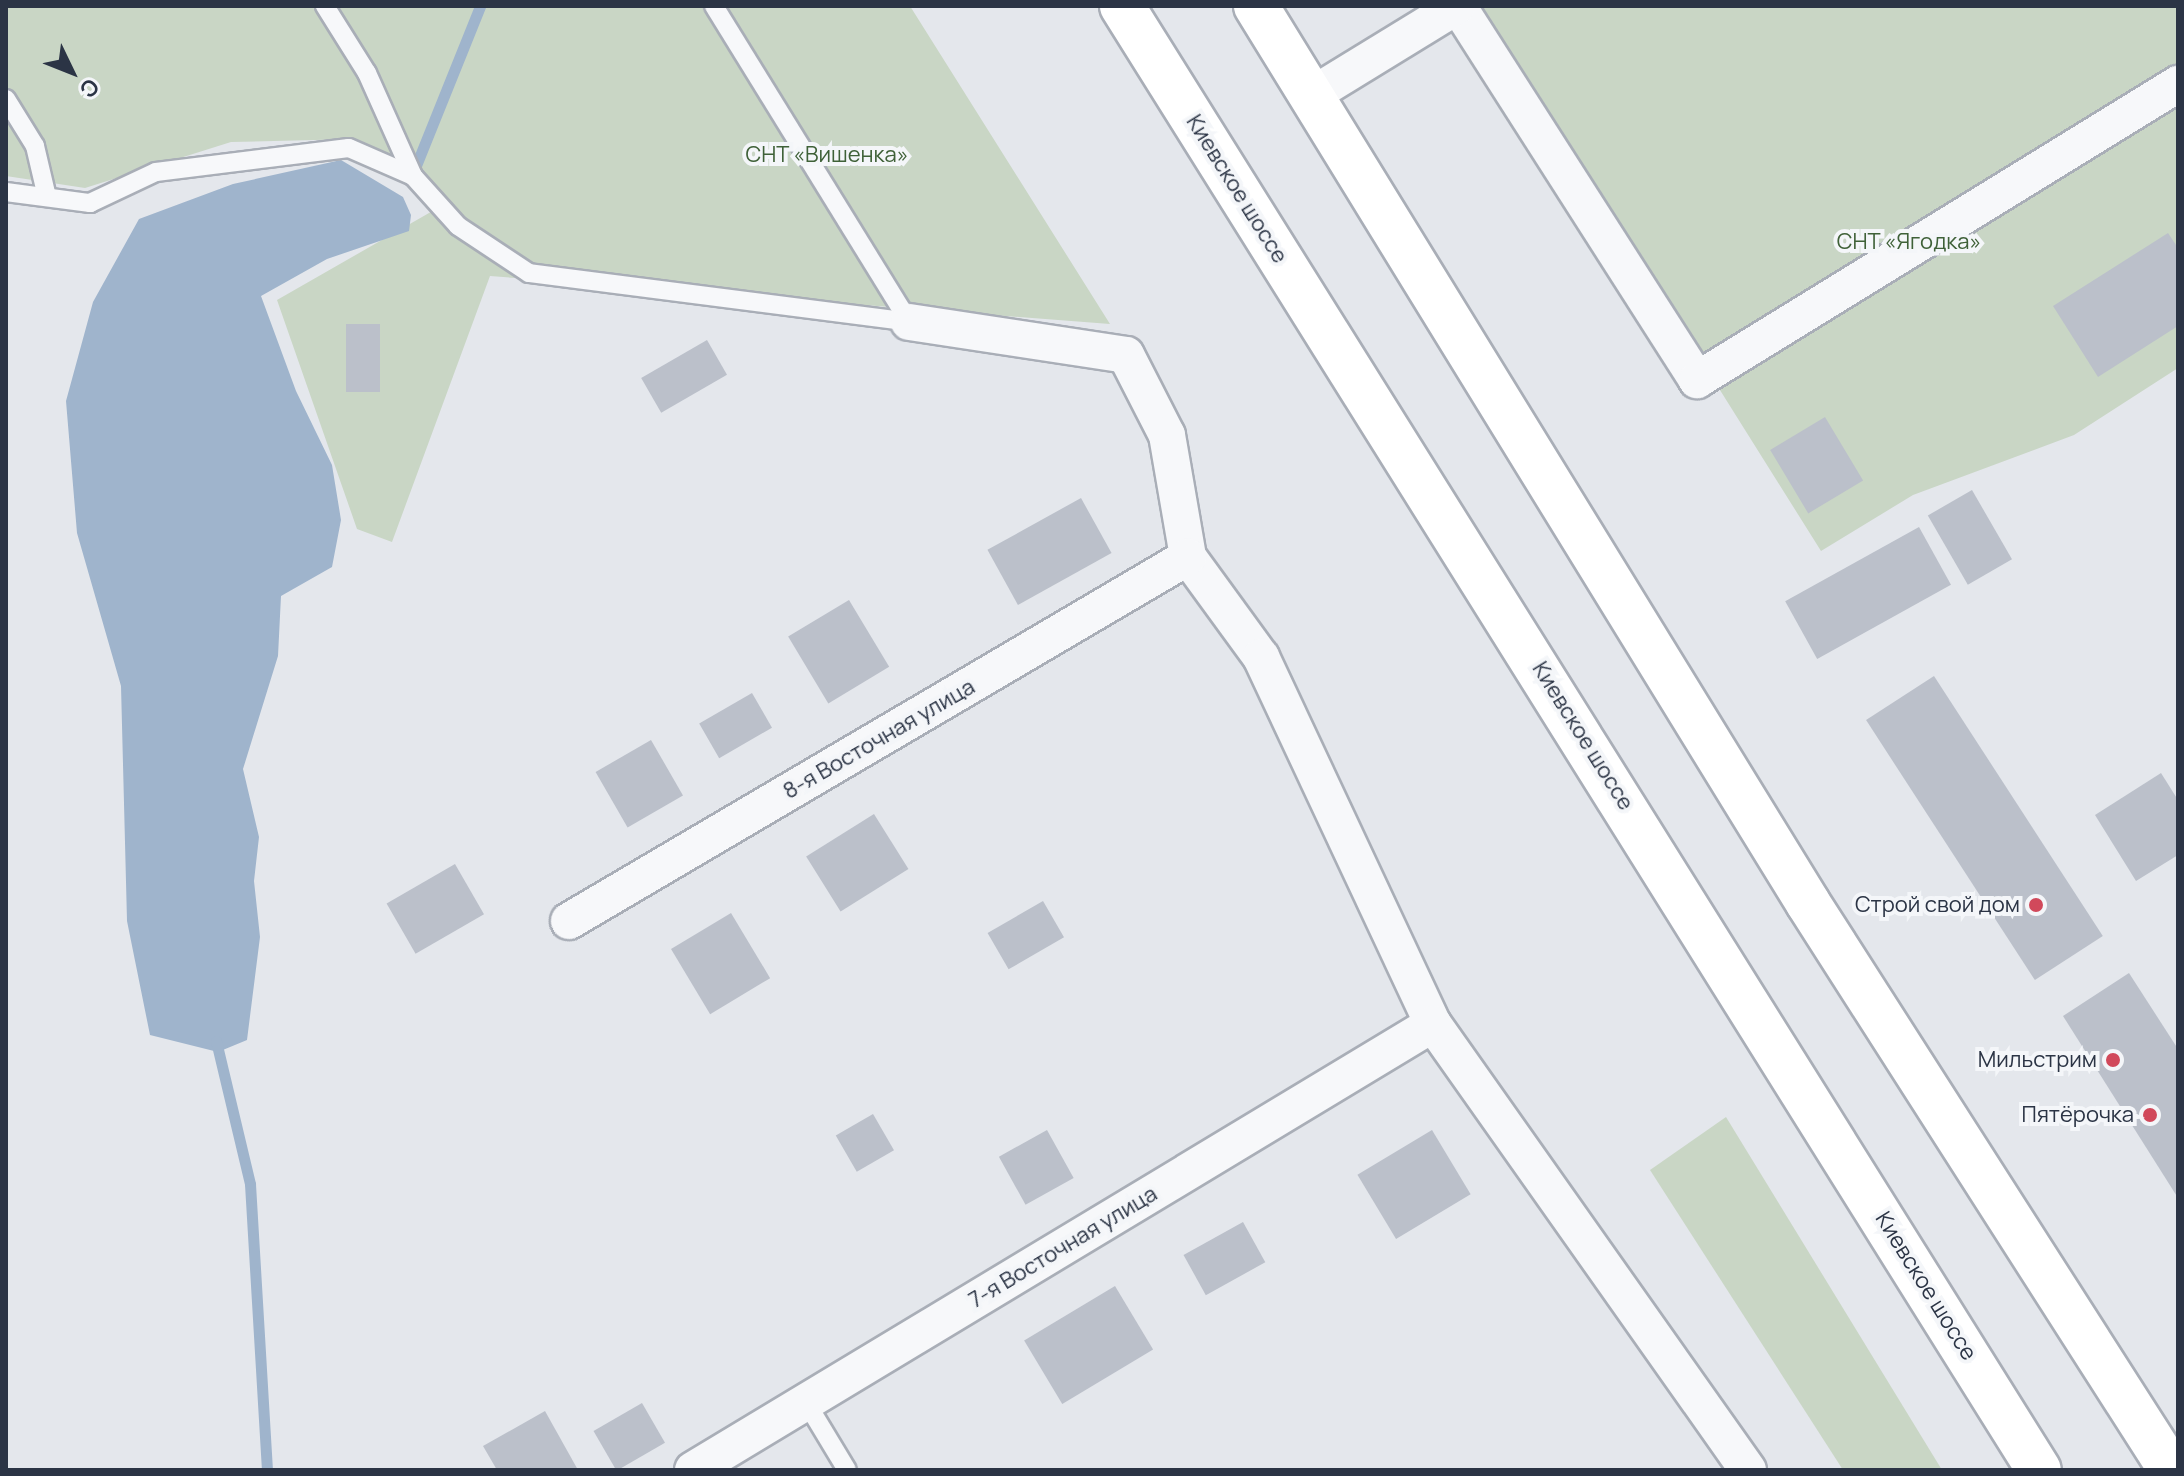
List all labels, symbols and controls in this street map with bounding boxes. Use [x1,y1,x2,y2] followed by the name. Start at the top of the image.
[32,32,112,112] north arrow
[73,72,106,105] text: С
[1181,110,1293,268] street label: Киевское шоссе
[745,142,909,168] park label: СНТ «Вишенка»
[1836,229,1982,255] park label: СНТ «Ягодка»
[1527,657,1639,815] street label: Киевское шоссе
[779,673,979,805] street label: 8-я Восточная улица
[1855,892,2020,918] place label: Строй свой дом
[2027,896,2045,914] marker: Строй свой дом
[1978,1047,2097,1073] place label: Мильстрим
[2104,1051,2122,1069] marker: Мильстрим
[2021,1102,2134,1128] place label: Пятёрочка
[2141,1106,2159,1124] marker: Пятёрочка
[964,1180,1162,1314] street label: 7-я Восточная улица
[1870,1207,1982,1365] street label: Киевское шоссе

